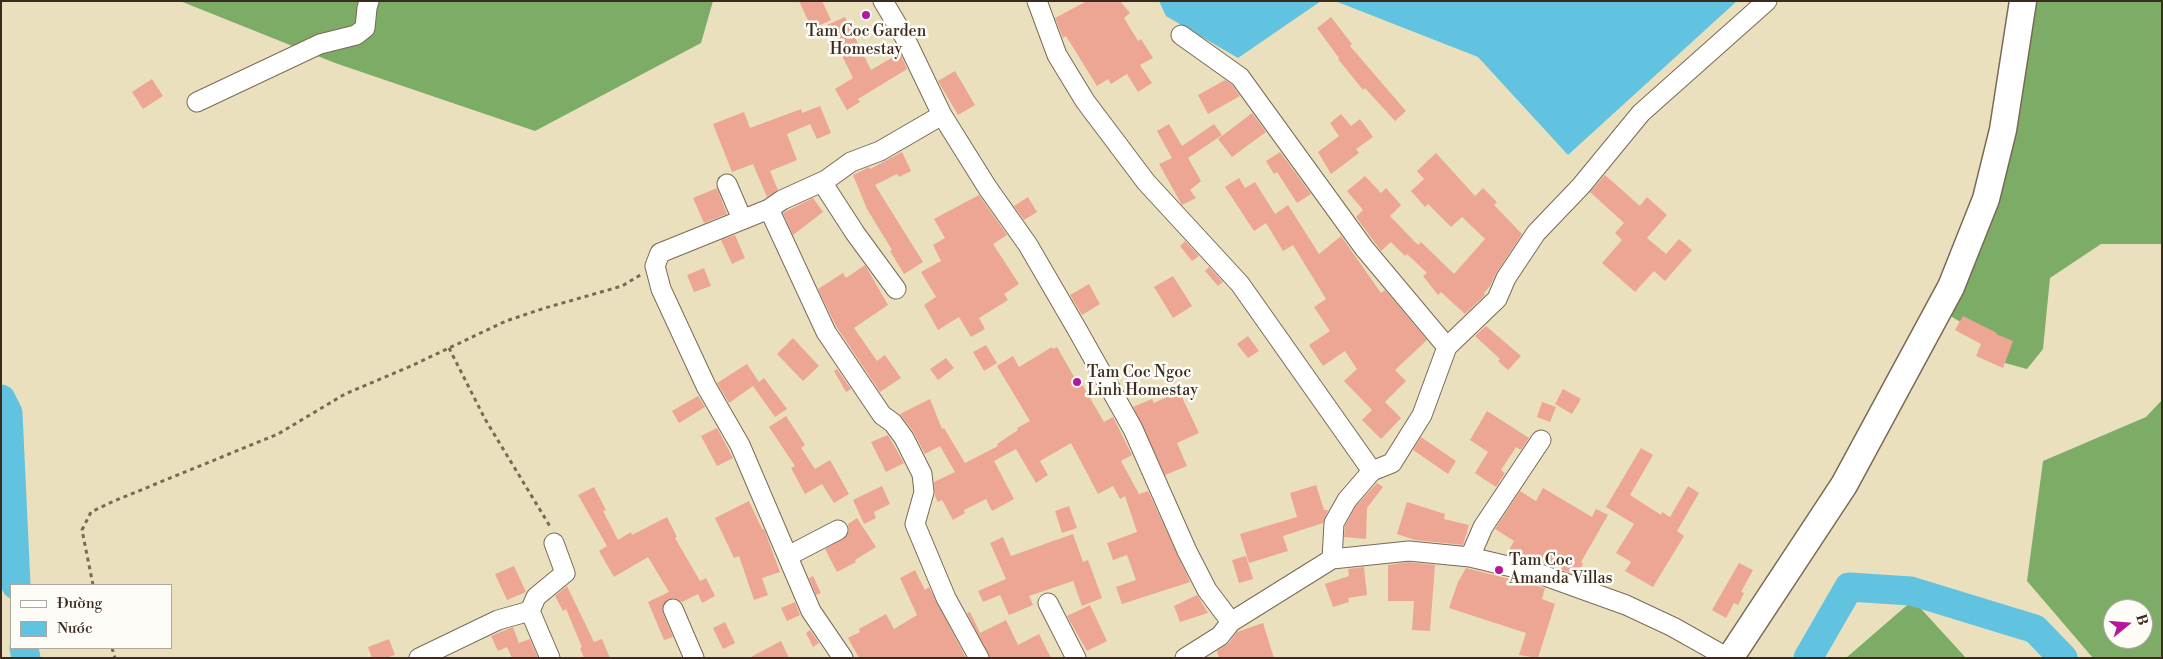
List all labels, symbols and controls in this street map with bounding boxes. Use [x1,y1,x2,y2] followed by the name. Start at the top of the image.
[860,9,872,21] marker: Tam Coc Garden Homestay
[806,22,926,60] place label: Tam Coc Garden Homestay
[1087,363,1198,401] place label: Tam Coc Ngoc Linh Homestay
[1071,376,1083,388] marker: Tam Coc Ngoc Linh Homestay
[1509,551,1612,589] place label: Tam Coc Amanda Villas
[1493,564,1505,576] marker: Tam Coc Amanda Villas
[10,584,172,649] legend
[57,594,102,613] text: Đường
[2103,599,2153,649] north arrow
[2131,612,2152,628] text: B
[57,619,93,638] text: Nước

